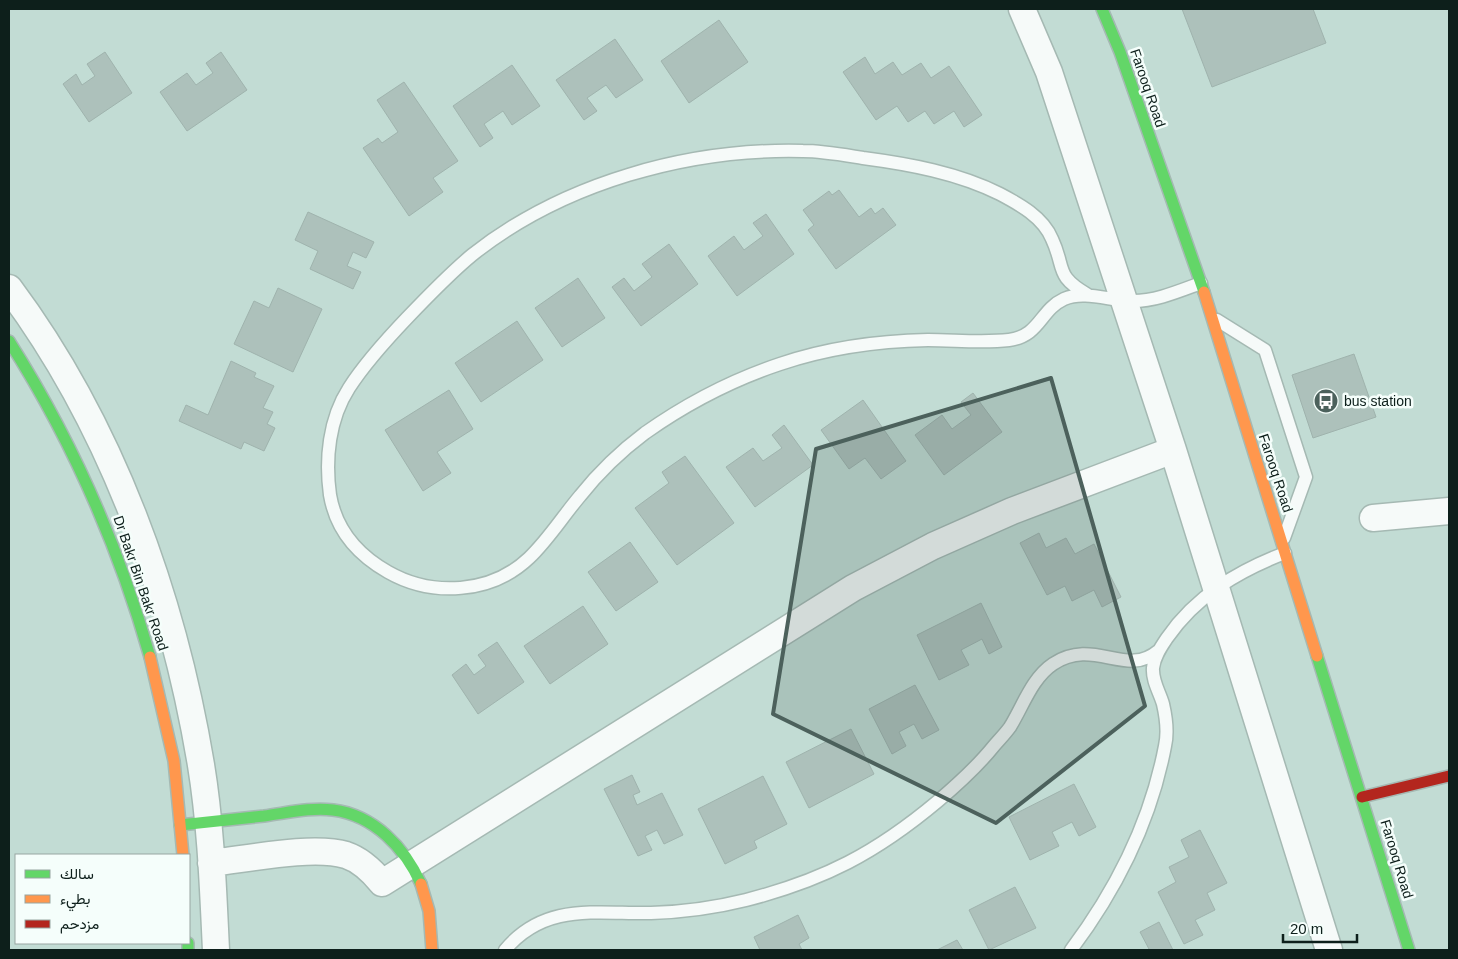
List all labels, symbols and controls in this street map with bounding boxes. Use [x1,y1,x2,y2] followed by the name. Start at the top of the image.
[1127,47,1169,129] street label: Farooq Road
[1313,388,1339,414] bus stop icon: bus station
[1344,393,1412,409] place label: bus station
[1256,432,1296,514] street label: Farooq Road
[110,513,172,653] street label: Dr Bakr Bin Bakr Road
[1377,818,1417,900] street label: Farooq Road
[15,854,190,944] legend
[60,865,94,882] text: سالك
[60,890,90,912] text: بطيء
[1283,912,1357,944] scale bar
[60,915,99,934] text: مزدحم
[1290,920,1323,937] text: 20 m

